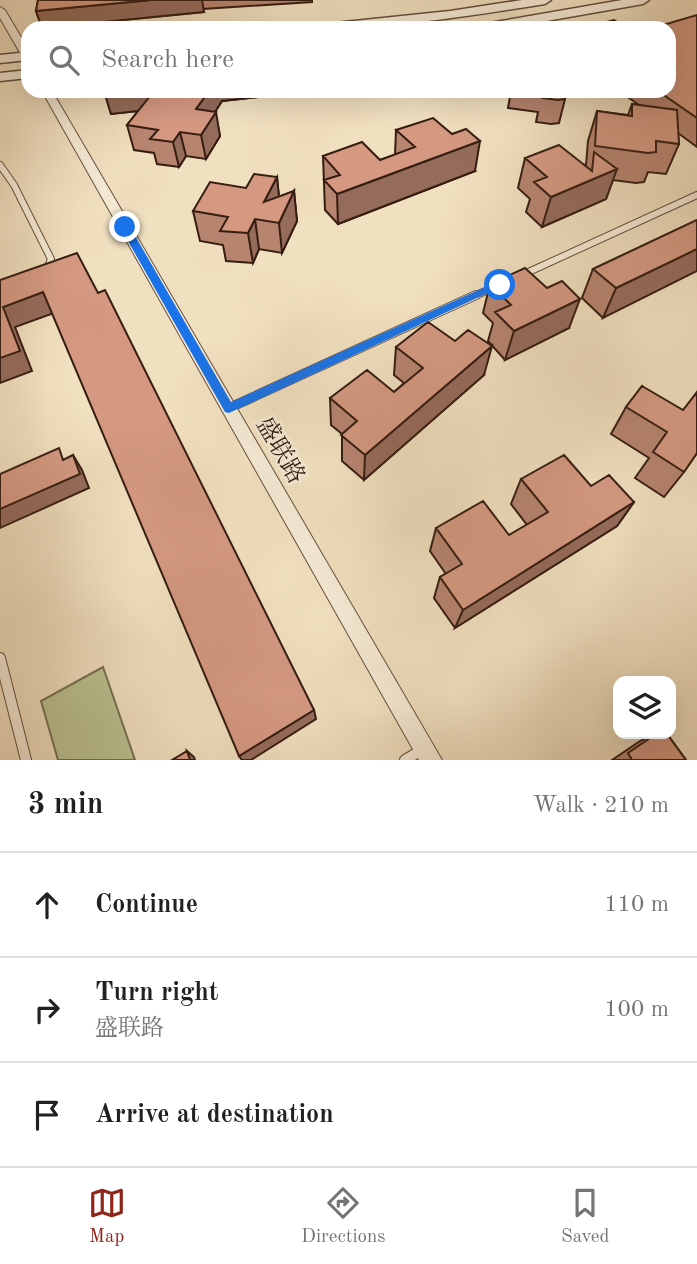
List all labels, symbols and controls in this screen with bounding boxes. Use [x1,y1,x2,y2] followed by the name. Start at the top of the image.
[21,21,676,98] search box
[45,41,83,79] icon: search
[101,47,234,73] text: Search here
[109,211,140,242] route end
[484,269,515,300] route start
[251,412,310,488] street label: 盛联路
[613,676,676,739] map controls
[613,676,676,739] button: layers
[28,790,103,820] text: 3 min
[533,794,669,817] text: Walk · 210 m
[28,886,66,924] icon: ahead
[95,892,198,918] text: Continue
[604,893,669,916] text: 110 m
[95,980,218,1006] text: Turn right
[28,991,66,1029] icon: right
[604,998,669,1021] text: 100 m
[95,1017,164,1040] text: 盛联路
[28,1096,66,1134] icon: arrive
[95,1102,334,1128] text: Arrive at destination
[88,1184,126,1249] tab: Map
[301,1184,386,1249] tab: Directions
[561,1184,609,1249] tab: Saved

